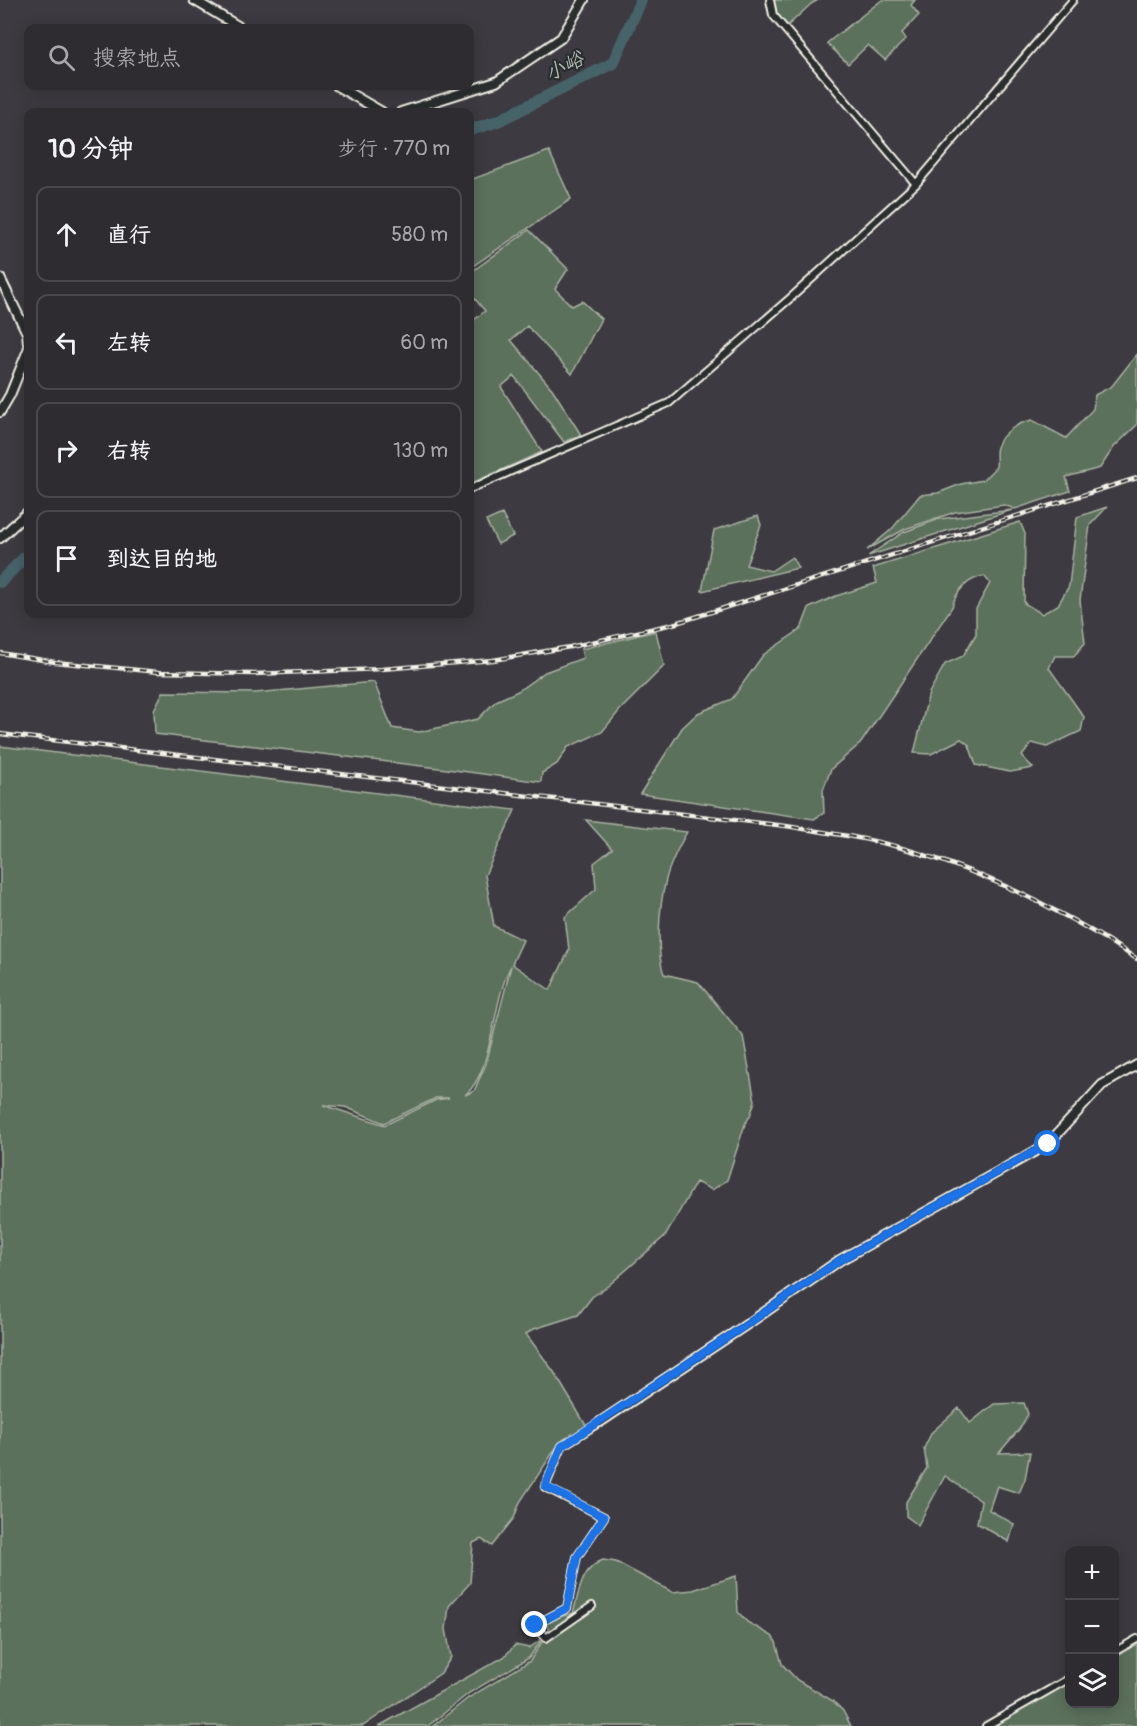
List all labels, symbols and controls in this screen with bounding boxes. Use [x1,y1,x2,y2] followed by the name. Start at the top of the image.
[24,24,474,90] search box
[45,41,78,74] icon: search
[93,44,181,72] text: 搜索地点
[541,45,590,87] water label: 小峪
[48,133,134,165] text: 10 分钟
[338,136,450,161] text: 步行 · 770 m
[50,218,83,251] icon: ahead
[107,221,151,249] text: 直行
[391,222,448,247] text: 580 m
[50,326,83,359] icon: left
[107,329,151,357] text: 左转
[401,330,448,355] text: 60 m
[50,434,83,467] icon: right
[107,437,151,465] text: 右转
[393,438,448,463] text: 130 m
[50,542,83,575] icon: arrive
[107,545,217,573] text: 到达目的地
[1034,1130,1060,1156] route start
[1065,1546,1119,1708] map controls
[1065,1546,1119,1600] button: +
[1065,1600,1119,1654] button: −
[521,1611,547,1637] route end
[1065,1654,1119,1708] button: layers

